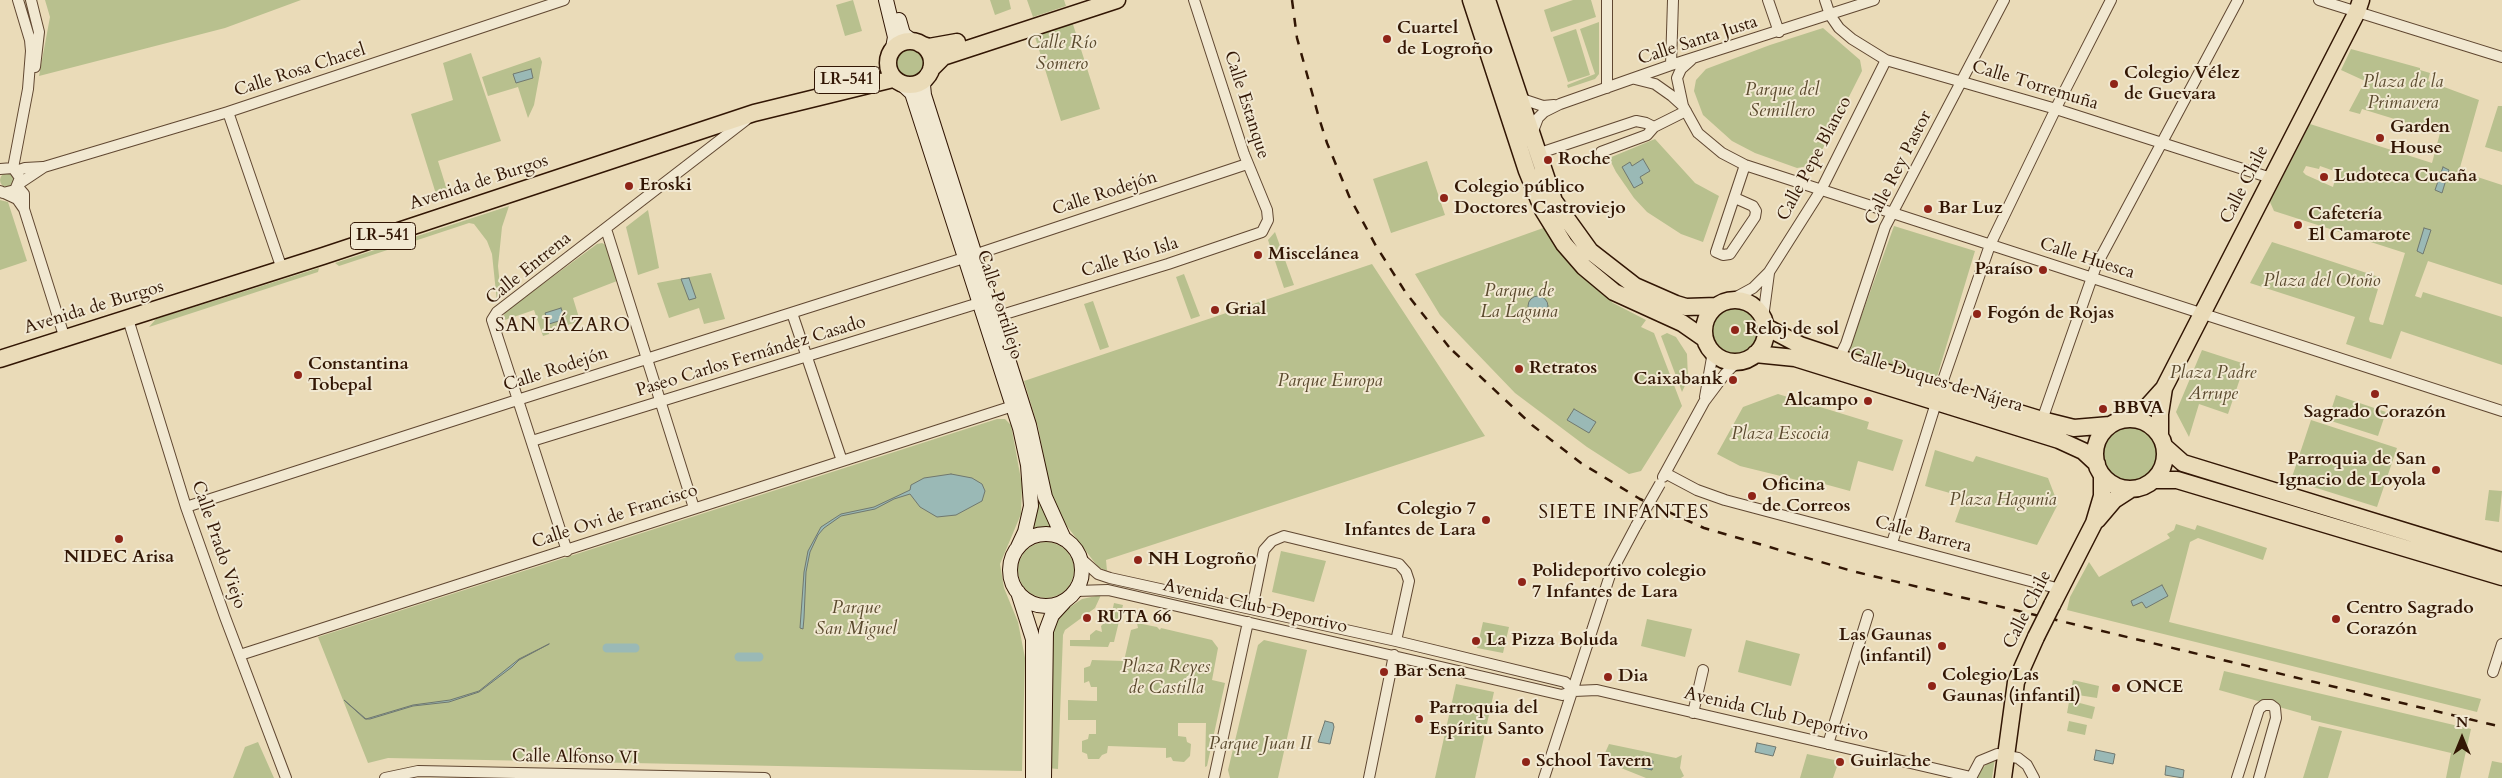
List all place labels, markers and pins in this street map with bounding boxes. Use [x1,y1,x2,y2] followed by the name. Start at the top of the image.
[1397,18,1493,60] place label: Cuartel de Logroño
[1381,33,1393,45] marker: Cuartel de Logroño
[2124,63,2240,106] place label: Colegio Vélez de Guevara
[2108,78,2120,90] marker: Colegio Vélez de Guevara
[2390,117,2450,160] place label: Garden House
[2374,132,2386,144] marker: Garden House
[1558,149,1611,171] place label: Roche
[1542,154,1554,166] marker: Roche
[2334,166,2477,188] place label: Ludoteca Cucaña
[2318,171,2330,183] marker: Ludoteca Cucaña
[639,175,692,197] place label: Eroski
[1454,177,1626,220] place label: Colegio público Doctores Castroviejo
[623,180,635,192] marker: Eroski
[1438,192,1450,204] marker: Colegio público Doctores Castroviejo
[1938,198,2003,220] place label: Bar Luz
[1922,203,1934,215] marker: Bar Luz
[2308,204,2411,246] place label: Cafetería El Camarote
[2292,219,2304,231] marker: Cafetería El Camarote
[1268,244,1359,266] place label: Miscelánea
[1252,249,1264,261] marker: Miscelánea
[1974,259,2033,281] place label: Paraíso
[2037,264,2049,276] marker: Paraíso
[1225,299,1266,321] place label: Grial
[1987,303,2114,325] place label: Fogón de Rojas
[1209,304,1221,316] marker: Grial
[1971,308,1983,320] marker: Fogón de Rojas
[1745,319,1839,341] place label: Reloj de sol
[1729,324,1741,336] marker: Reloj de sol
[308,354,409,396] place label: Constantina Tobepal
[1529,358,1597,380] place label: Retratos
[1513,363,1525,375] marker: Retratos
[292,369,304,381] marker: Constantina Tobepal
[1634,369,1723,391] place label: Caixabank
[1727,374,1739,386] marker: Caixabank
[2369,388,2381,400] marker: Sagrado Corazón
[1784,390,1858,412] place label: Alcampo
[1862,395,1874,407] marker: Alcampo
[2113,398,2164,420] place label: BBVA
[2304,402,2446,424] place label: Sagrado Corazón
[2097,403,2109,415] marker: BBVA
[2279,449,2426,492] place label: Parroquia de San Ignacio de Loyola
[2430,464,2442,476] marker: Parroquia de San Ignacio de Loyola
[1762,475,1850,518] place label: Oficina de Correos
[1746,490,1758,502] marker: Oficina de Correos
[1344,499,1476,542] place label: Colegio 7 Infantes de Lara
[1480,514,1492,526] marker: Colegio 7 Infantes de Lara
[113,533,125,545] marker: NIDEC Arisa
[64,547,174,569] place label: NIDEC Arisa
[1148,549,1256,571] place label: NH Logroño
[1132,554,1144,566] marker: NH Logroño
[1532,561,1706,604] place label: Polideportivo colegio 7 Infantes de Lara
[1516,576,1528,588] marker: Polideportivo colegio 7 Infantes de Lara
[2346,598,2474,640] place label: Centro Sagrado Corazón
[1097,607,1171,629] place label: RUTA 66
[1081,612,1093,624] marker: RUTA 66
[2330,613,2342,625] marker: Centro Sagrado Corazón
[1839,625,1932,668] place label: Las Gaunas (infantil)
[1486,630,1618,652] place label: La Pizza Boluda
[1470,635,1482,647] marker: La Pizza Boluda
[1936,640,1948,652] marker: Las Gaunas (infantil)
[1394,661,1466,683] place label: Bar Sena
[1942,665,2081,708] place label: Colegio Las Gaunas (infantil)
[1378,666,1390,678] marker: Bar Sena
[1618,666,1648,688] place label: Dia
[1602,671,1614,683] marker: Dia
[2126,677,2183,699] place label: ONCE
[1926,680,1938,692] marker: Colegio Las Gaunas (infantil)
[2110,682,2122,694] marker: ONCE
[1429,698,1544,741] place label: Parroquia del Espíritu Santo
[1413,713,1425,725] marker: Parroquia del Espíritu Santo
[1536,751,1652,773] place label: School Tavern
[1850,751,1931,773] place label: Guirlache
[1520,756,1532,768] marker: School Tavern
[1834,756,1846,768] marker: Guirlache

